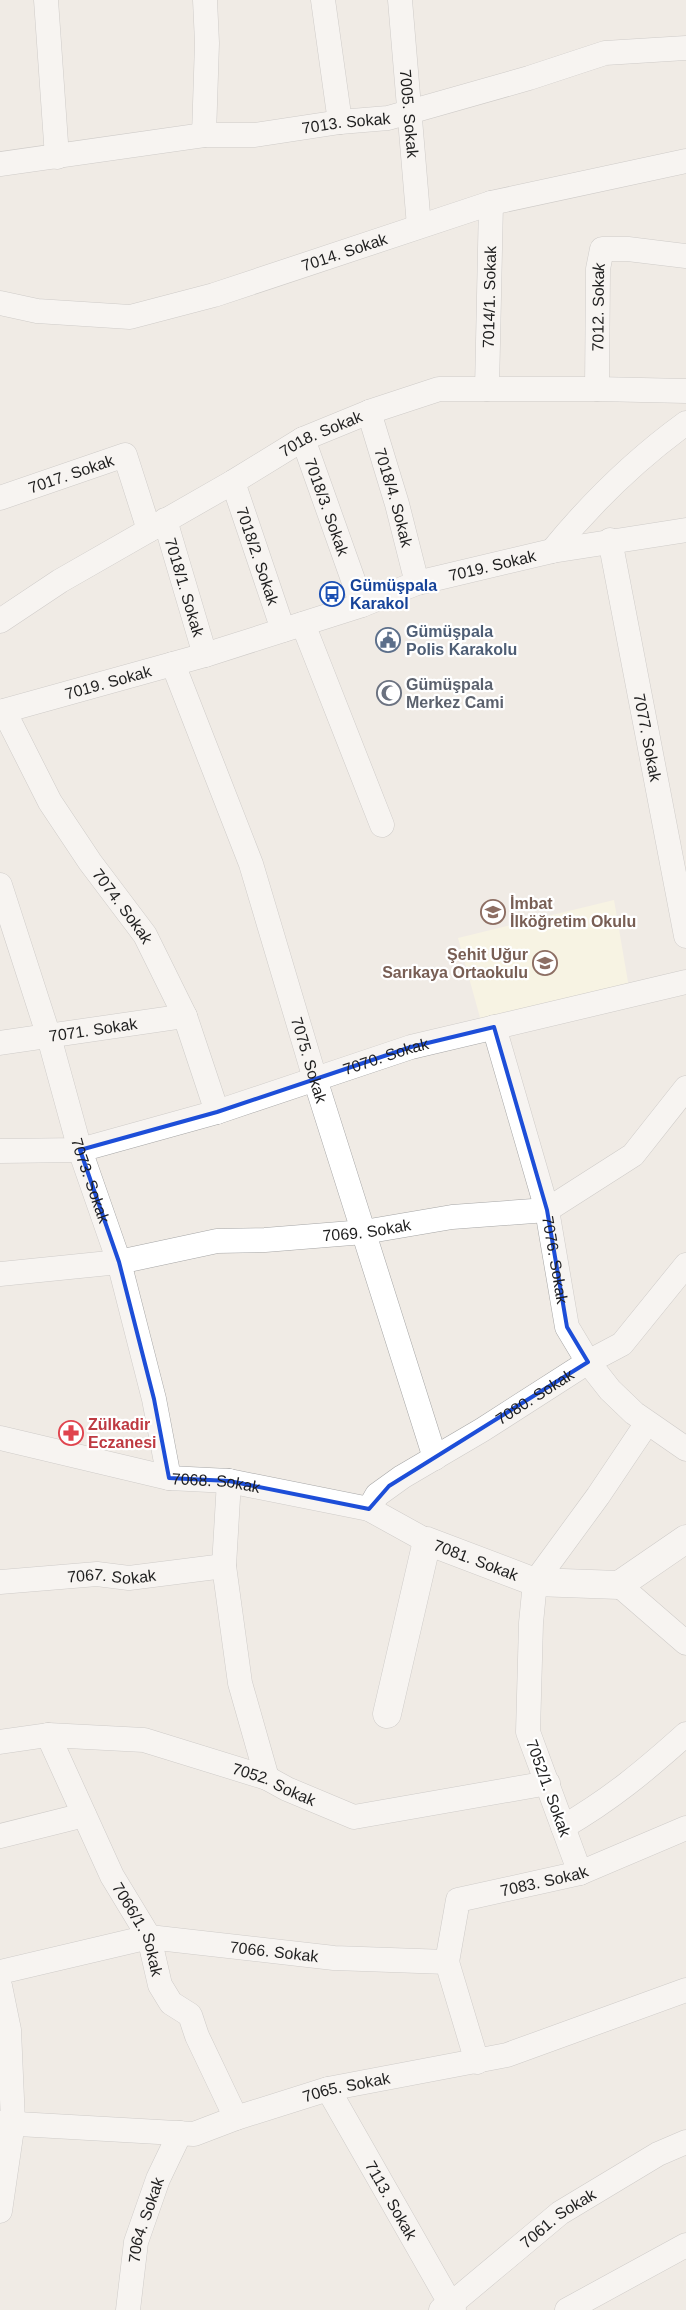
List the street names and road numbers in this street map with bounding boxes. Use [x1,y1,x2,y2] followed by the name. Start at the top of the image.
[397,69,421,160] street label: 7005. Sokak
[301,110,392,137] street label: 7013. Sokak
[299,230,390,274] street label: 7014. Sokak
[480,245,499,348] street label: 7014/1. Sokak
[589,260,608,352] street label: 7012. Sokak
[277,407,366,460] street label: 7018. Sokak
[371,446,416,550] street label: 7018/4. Sokak
[26,451,117,497] street label: 7017. Sokak
[301,456,352,559] street label: 7018/3. Sokak
[233,505,282,608] street label: 7018/2. Sokak
[162,536,207,640] street label: 7018/1. Sokak
[447,547,538,584] street label: 7019. Sokak
[63,662,154,703] street label: 7019. Sokak
[631,692,664,784] street label: 7077. Sokak
[89,866,156,947] street label: 7074. Sokak
[48,1015,139,1045] street label: 7071. Sokak
[288,1015,330,1106] street label: 7075. Sokak
[341,1035,431,1078] street label: 7070. Sokak
[68,1136,113,1226] street label: 7073. Sokak
[539,1215,571,1306] street label: 7076. Sokak
[322,1216,413,1244] street label: 7069. Sokak
[493,1365,578,1428] street label: 7080. Sokak
[171,1470,263,1496] street label: 7068. Sokak
[431,1536,521,1584] street label: 7081. Sokak
[67,1566,158,1587] street label: 7067. Sokak
[523,1737,574,1840] street label: 7052/1. Sokak
[230,1760,319,1809] street label: 7052. Sokak
[499,1862,591,1899] street label: 7083. Sokak
[109,1880,166,1979] street label: 7066/1. Sokak
[229,1938,320,1965] street label: 7066. Sokak
[301,2069,392,2105] street label: 7065. Sokak
[362,2158,421,2244] street label: 7113. Sokak
[126,2174,167,2264] street label: 7064. Sokak
[517,2185,600,2251] street label: 7061. Sokak

